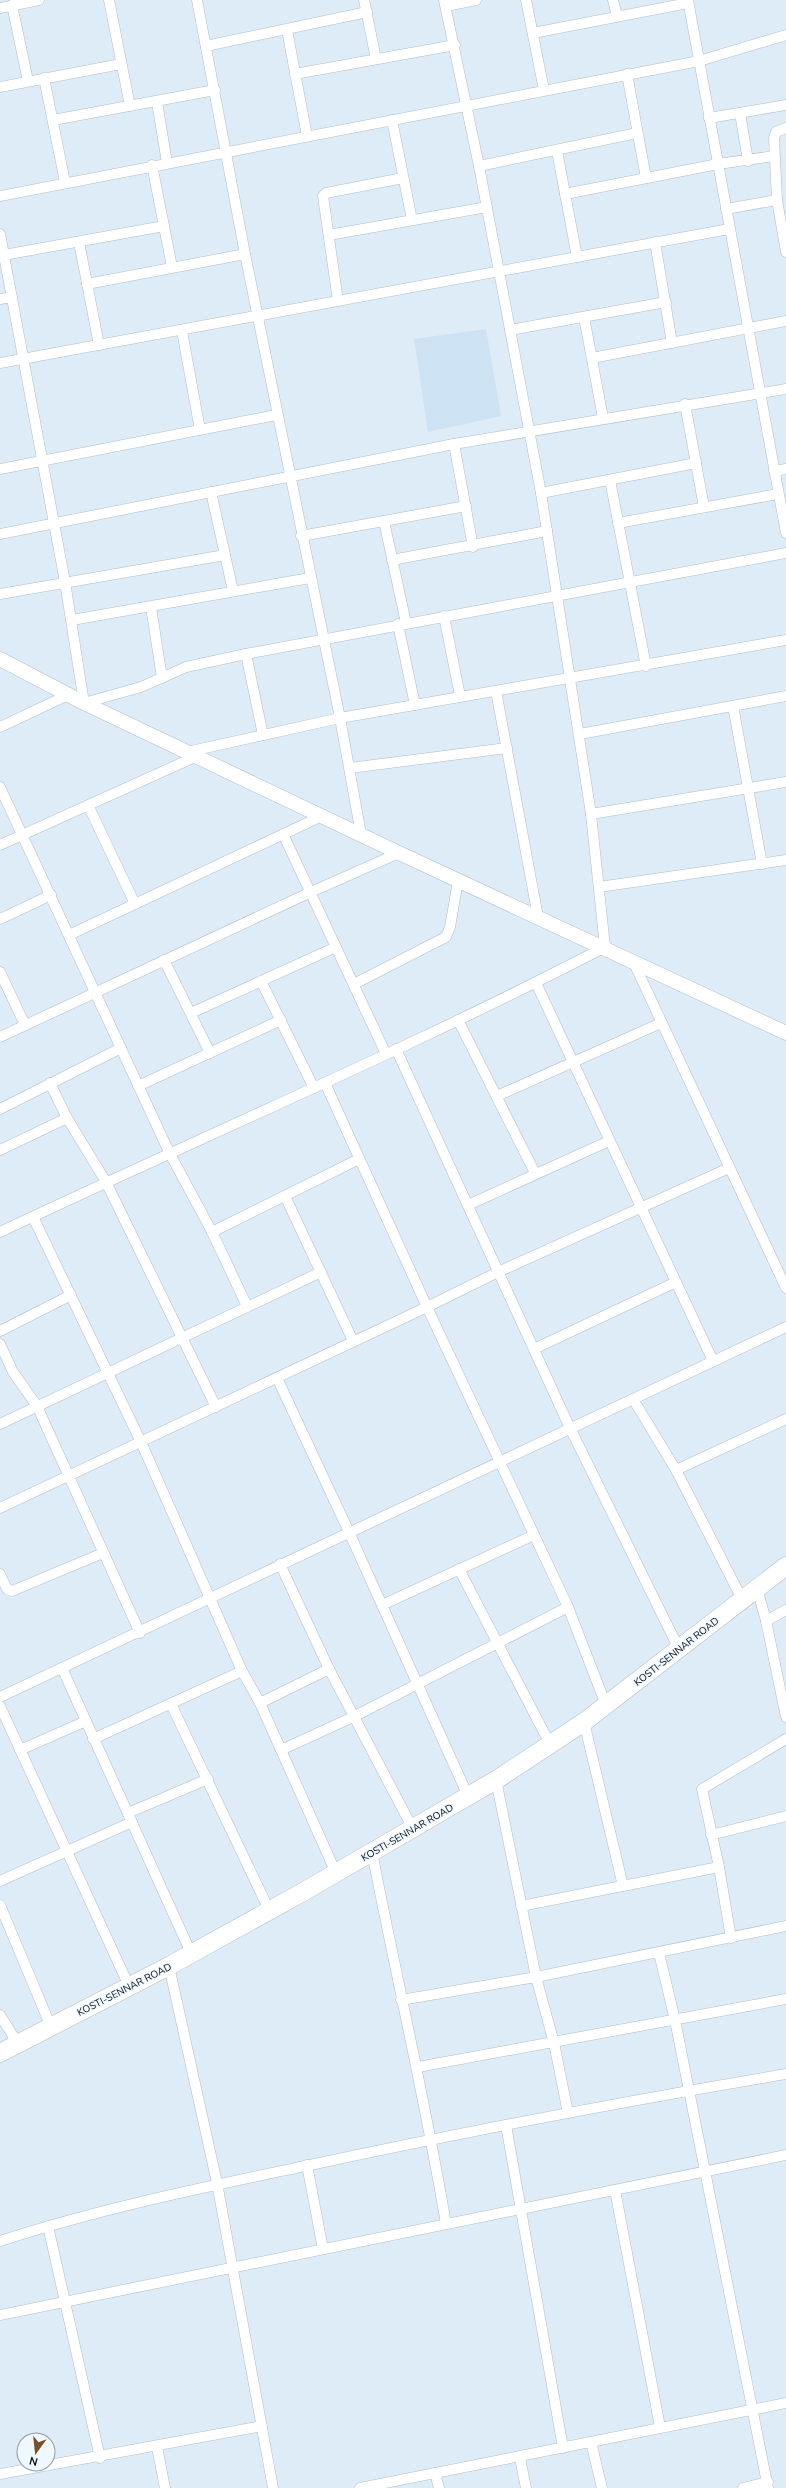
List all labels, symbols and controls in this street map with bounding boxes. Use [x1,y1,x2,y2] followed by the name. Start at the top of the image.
[631,1614,722,1689] street label: KOSTI-SENNAR ROAD
[359,1801,456,1865] street label: KOSTI-SENNAR ROAD
[75,1960,174,2020] street label: KOSTI-SENNAR ROAD
[16,2432,56,2472] north arrow
[28,2453,39,2469] text: N

